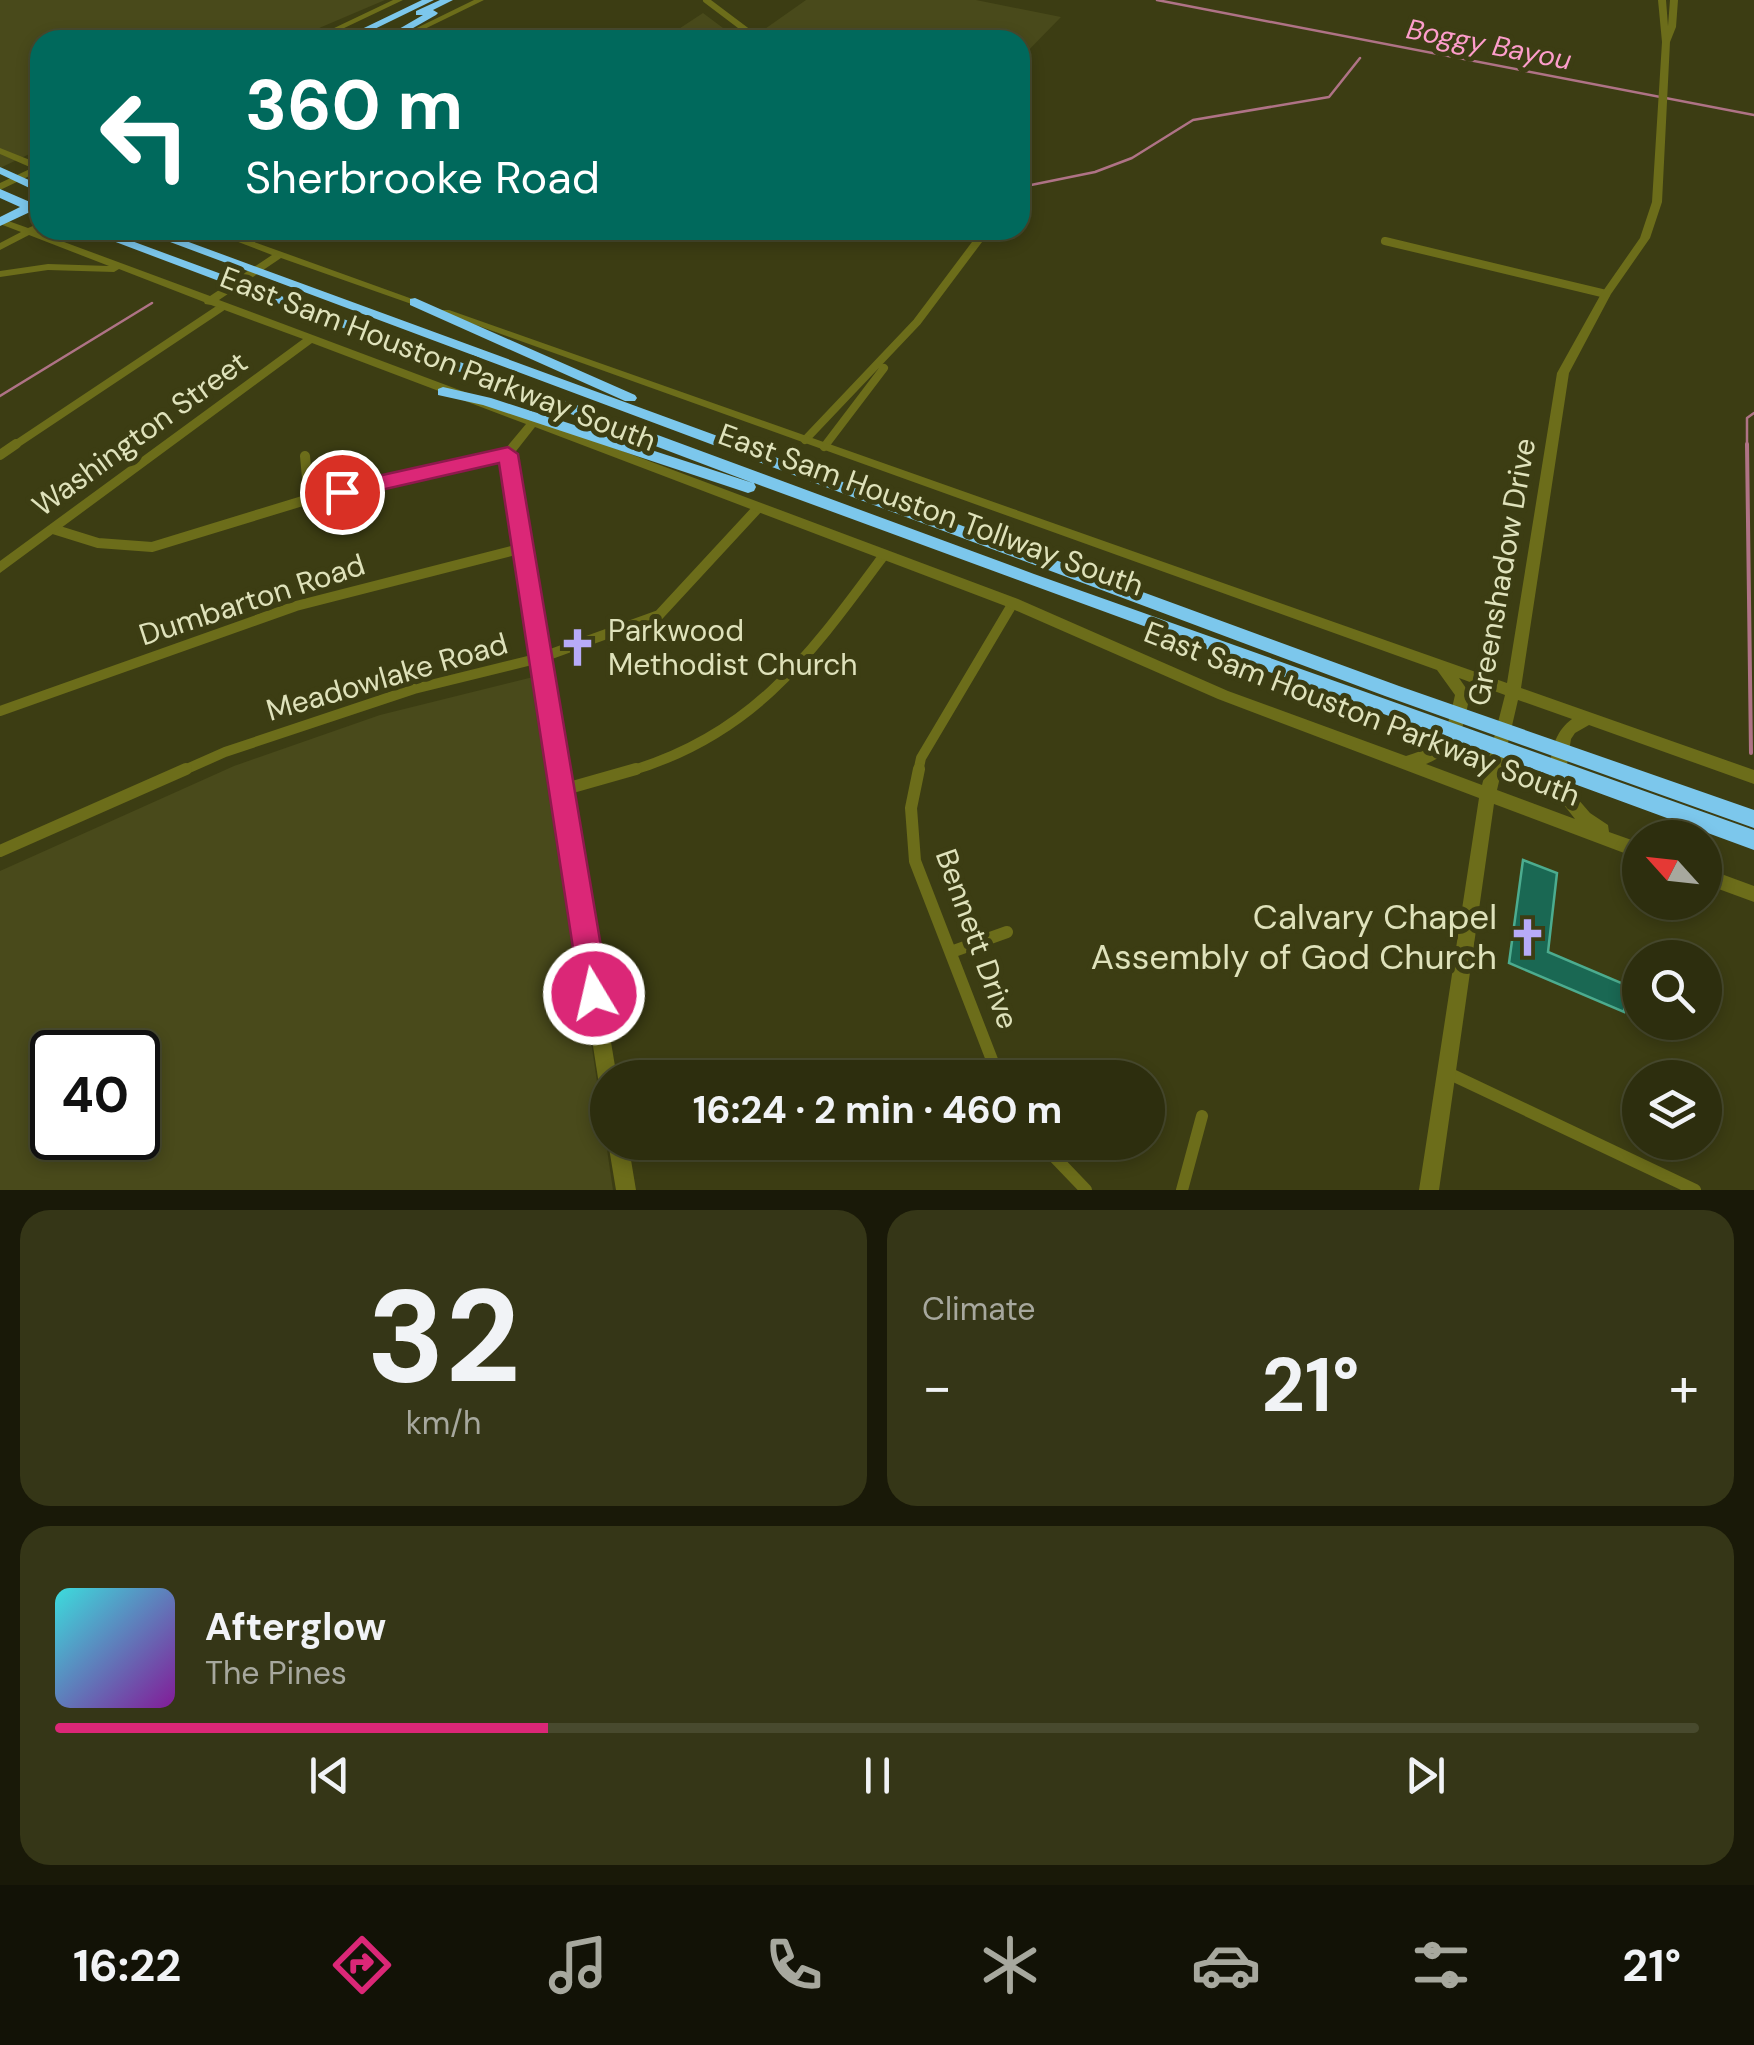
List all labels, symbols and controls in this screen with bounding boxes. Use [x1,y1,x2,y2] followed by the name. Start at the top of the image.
[1403,10,1575,79] water label: Boggy Bayou
[245,60,463,151] text: 360 m
[80,70,210,200] icon: left
[245,148,600,207] text: Sherbrooke Road
[215,257,662,460] street label: East Sam Houston Parkway South
[24,342,255,525] street label: Washington Street
[713,414,1149,605] street label: East Sam Houston Tollway South
[1459,435,1544,709] street label: Greenshadow Drive
[300,450,385,535] pin
[315,465,370,520] icon: arrive
[134,545,370,654] street label: Dumbarton Road
[608,611,858,684] place label: Parkwood Methodist Church
[1139,612,1586,815] street label: East Sam Houston Parkway South
[262,623,512,730] street label: Meadowlake Road
[557,627,599,669] church icon: Parkwood Methodist Church
[1622,820,1722,920] north arrow
[1622,820,1722,1160] map controls
[927,844,1028,1034] street label: Bennett Drive
[1091,894,1497,980] place label: Calvary Chapel Assembly of God Church
[1506,916,1548,958] church icon: Calvary Chapel Assembly of God Church
[1622,940,1722,1040] button: search
[542,942,646,1046] position arrow
[30,1030,160,1160] speed limit sign: 40
[1622,1060,1722,1160] button: layers
[693,1085,1062,1135] text: 16:24 · 2 min · 460 m
[367,1252,520,1421] text: 32
[922,1288,1036,1330] text: Climate
[1262,1337,1359,1434] text: 21°
[922,1351,952,1423] text: −
[1669,1351,1699,1423] text: +
[406,1402,481,1444] text: km/h
[205,1602,386,1652] text: Afterglow
[205,1652,347,1694] text: The Pines
[302,1748,357,1803] icon: previous
[850,1748,905,1803] icon: pause
[1398,1748,1453,1803] icon: next
[327,1930,397,2000] icon: directions
[543,1930,613,2000] icon: music
[759,1930,829,2000] icon: phone
[975,1930,1045,2000] icon: climate
[1191,1930,1261,2000] icon: car
[1406,1930,1476,2000] icon: filters
[73,1936,181,1995] text: 16:22
[1622,1936,1681,1995] text: 21°

